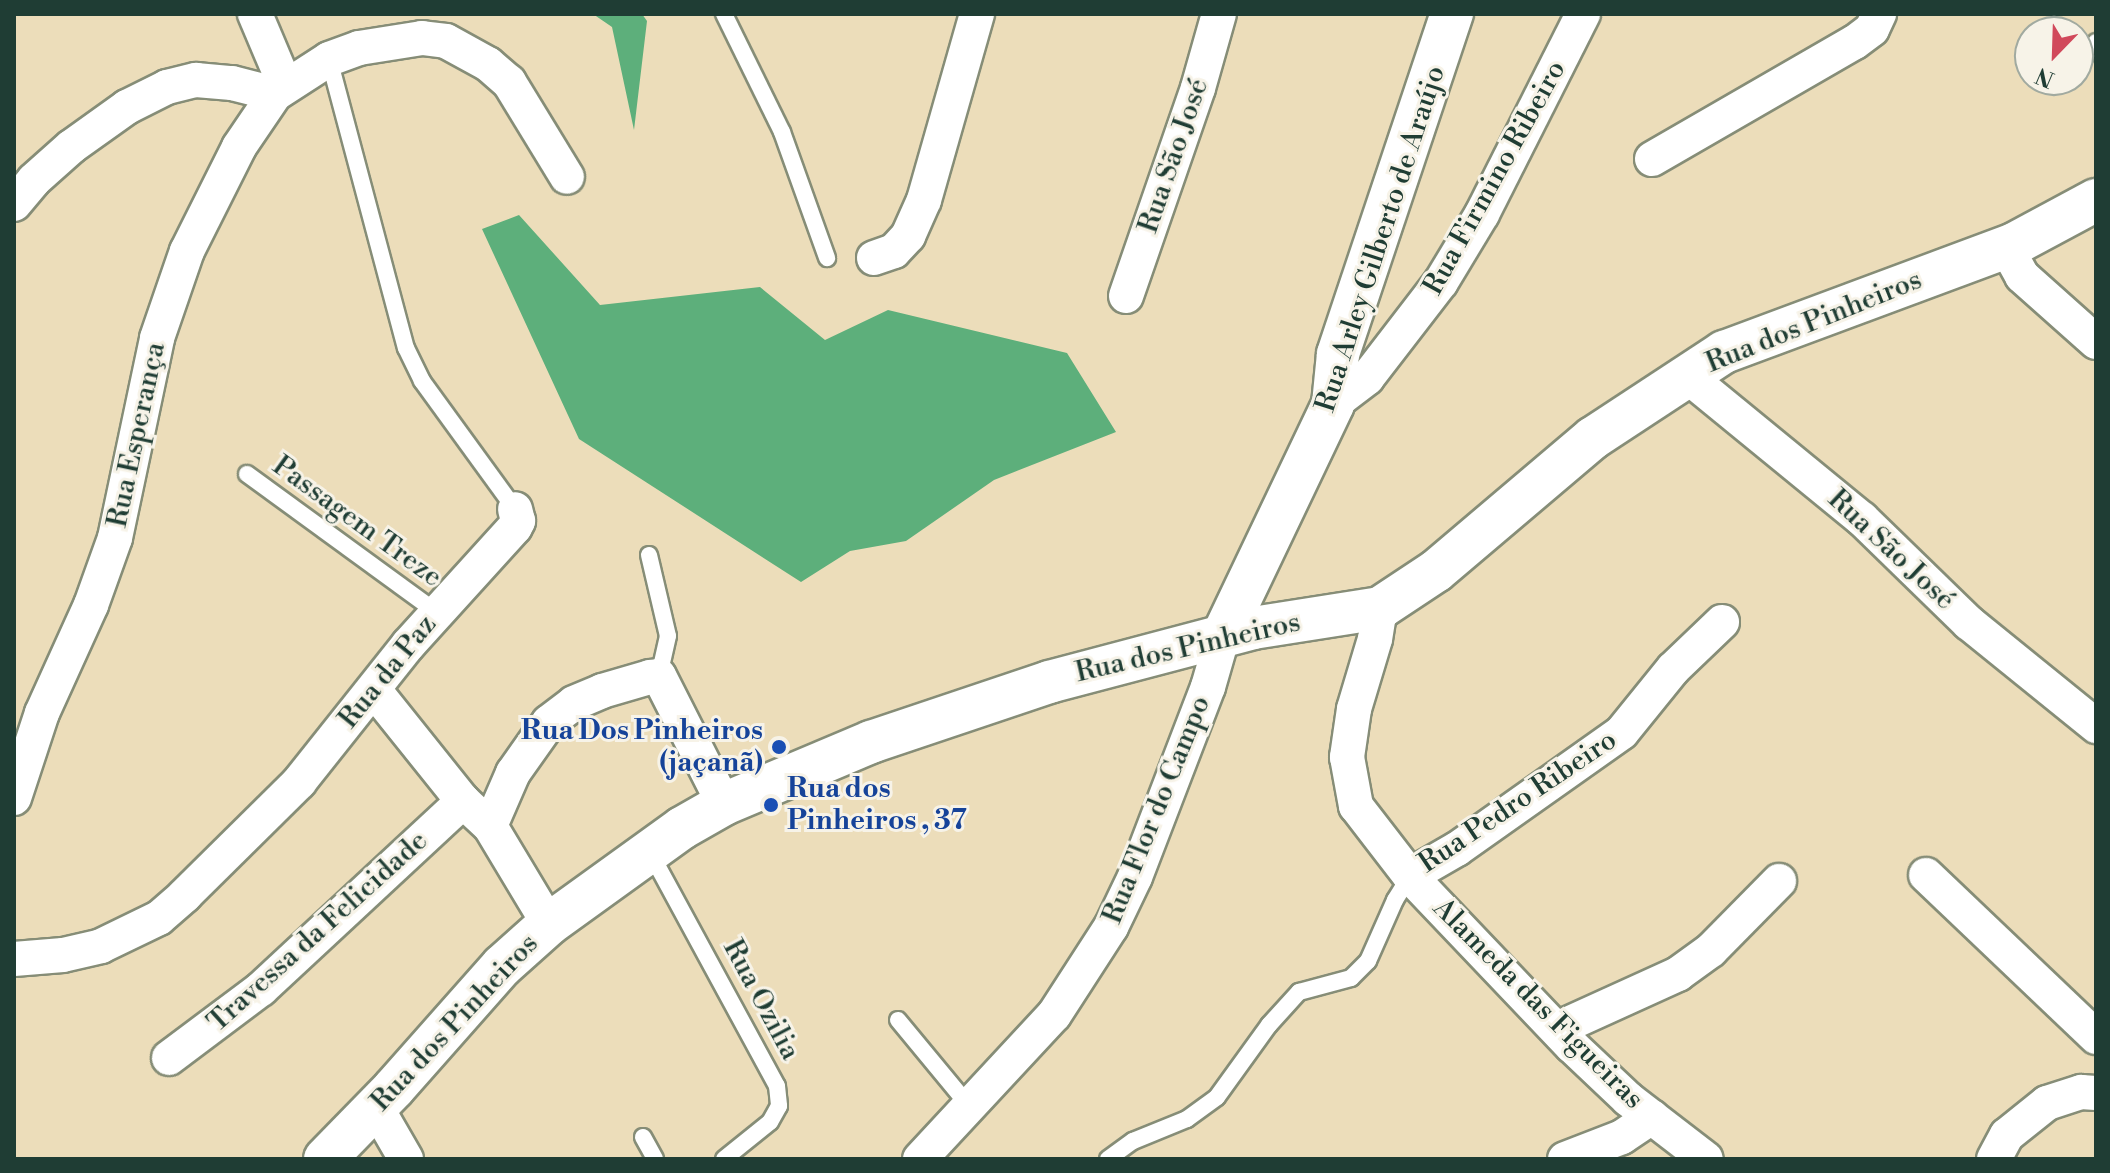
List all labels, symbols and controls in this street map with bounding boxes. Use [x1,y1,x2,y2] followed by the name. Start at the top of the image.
[2014,16,2094,96] north arrow
[1417,55,1573,301] street label: Rua Firmino Ribeiro
[2032,61,2058,93] text: N
[1309,62,1453,416] street label: Rua Arley Gilberto de Araújo
[1132,74,1216,238] street label: Rua São José
[1701,263,1927,381] street label: Rua dos Pinheiros
[101,339,173,531] street label: Rua Esperança
[266,449,448,595] street label: Passagem Treze
[1821,483,1961,617] street label: Rua São José
[1072,606,1304,690] street label: Rua dos Pinheiros
[332,608,444,736] street label: Rua da Paz
[1096,691,1218,929] street label: Rua Flor do Campo
[521,714,763,780] place label: Rua Dos Pinheiros (jaçanã)
[1413,723,1623,881] street label: Rua Pedro Ribeiro
[770,738,788,756] marker: Rua Dos Pinheiros (jaçanã)
[787,772,967,838] place label: Rua dos Pinheiros , 37
[762,796,780,814] marker: Rua dos Pinheiros , 37
[201,824,435,1040] street label: Travessa da Felicidade
[1426,892,1650,1116] street label: Alameda das Figueiras
[364,928,546,1118] street label: Rua dos Pinheiros
[715,934,807,1066] street label: Rua Ozilia

